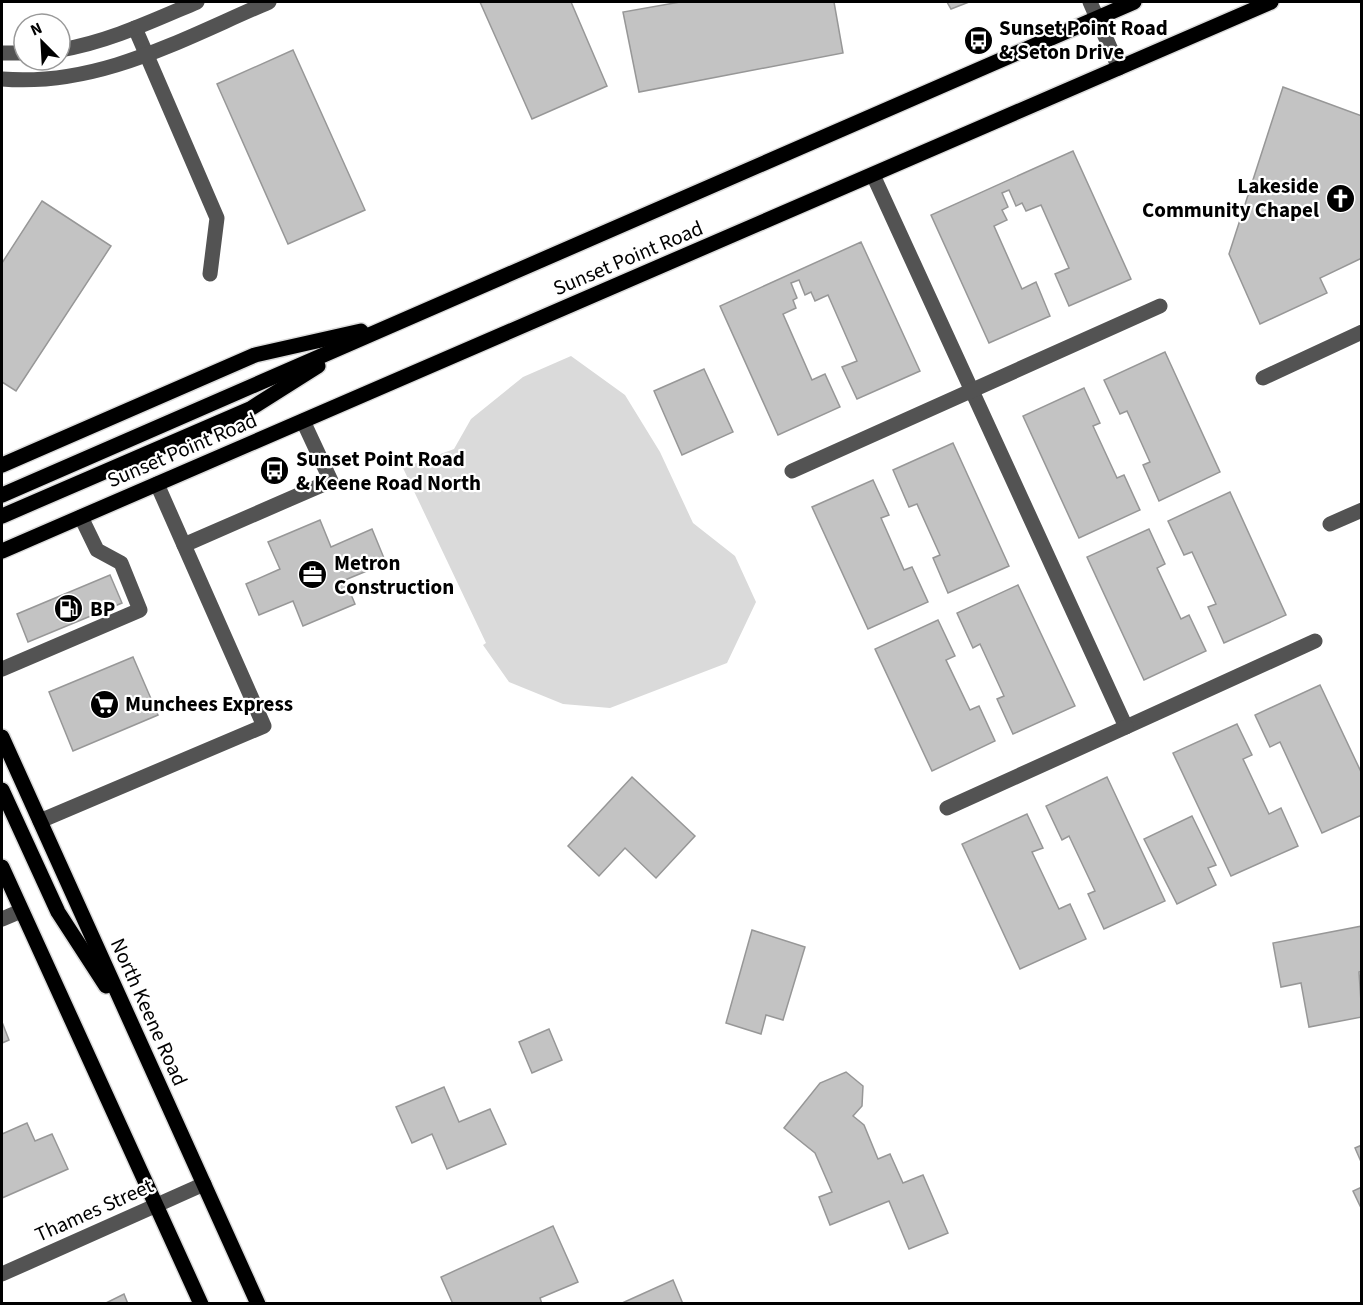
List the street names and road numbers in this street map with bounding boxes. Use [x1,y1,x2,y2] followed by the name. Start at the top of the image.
[548,213,708,303] street label: Sunset Point Road
[102,405,262,495] street label: Sunset Point Road
[103,933,195,1091] street label: North Keene Road
[30,1171,158,1249] street label: Thames Street

